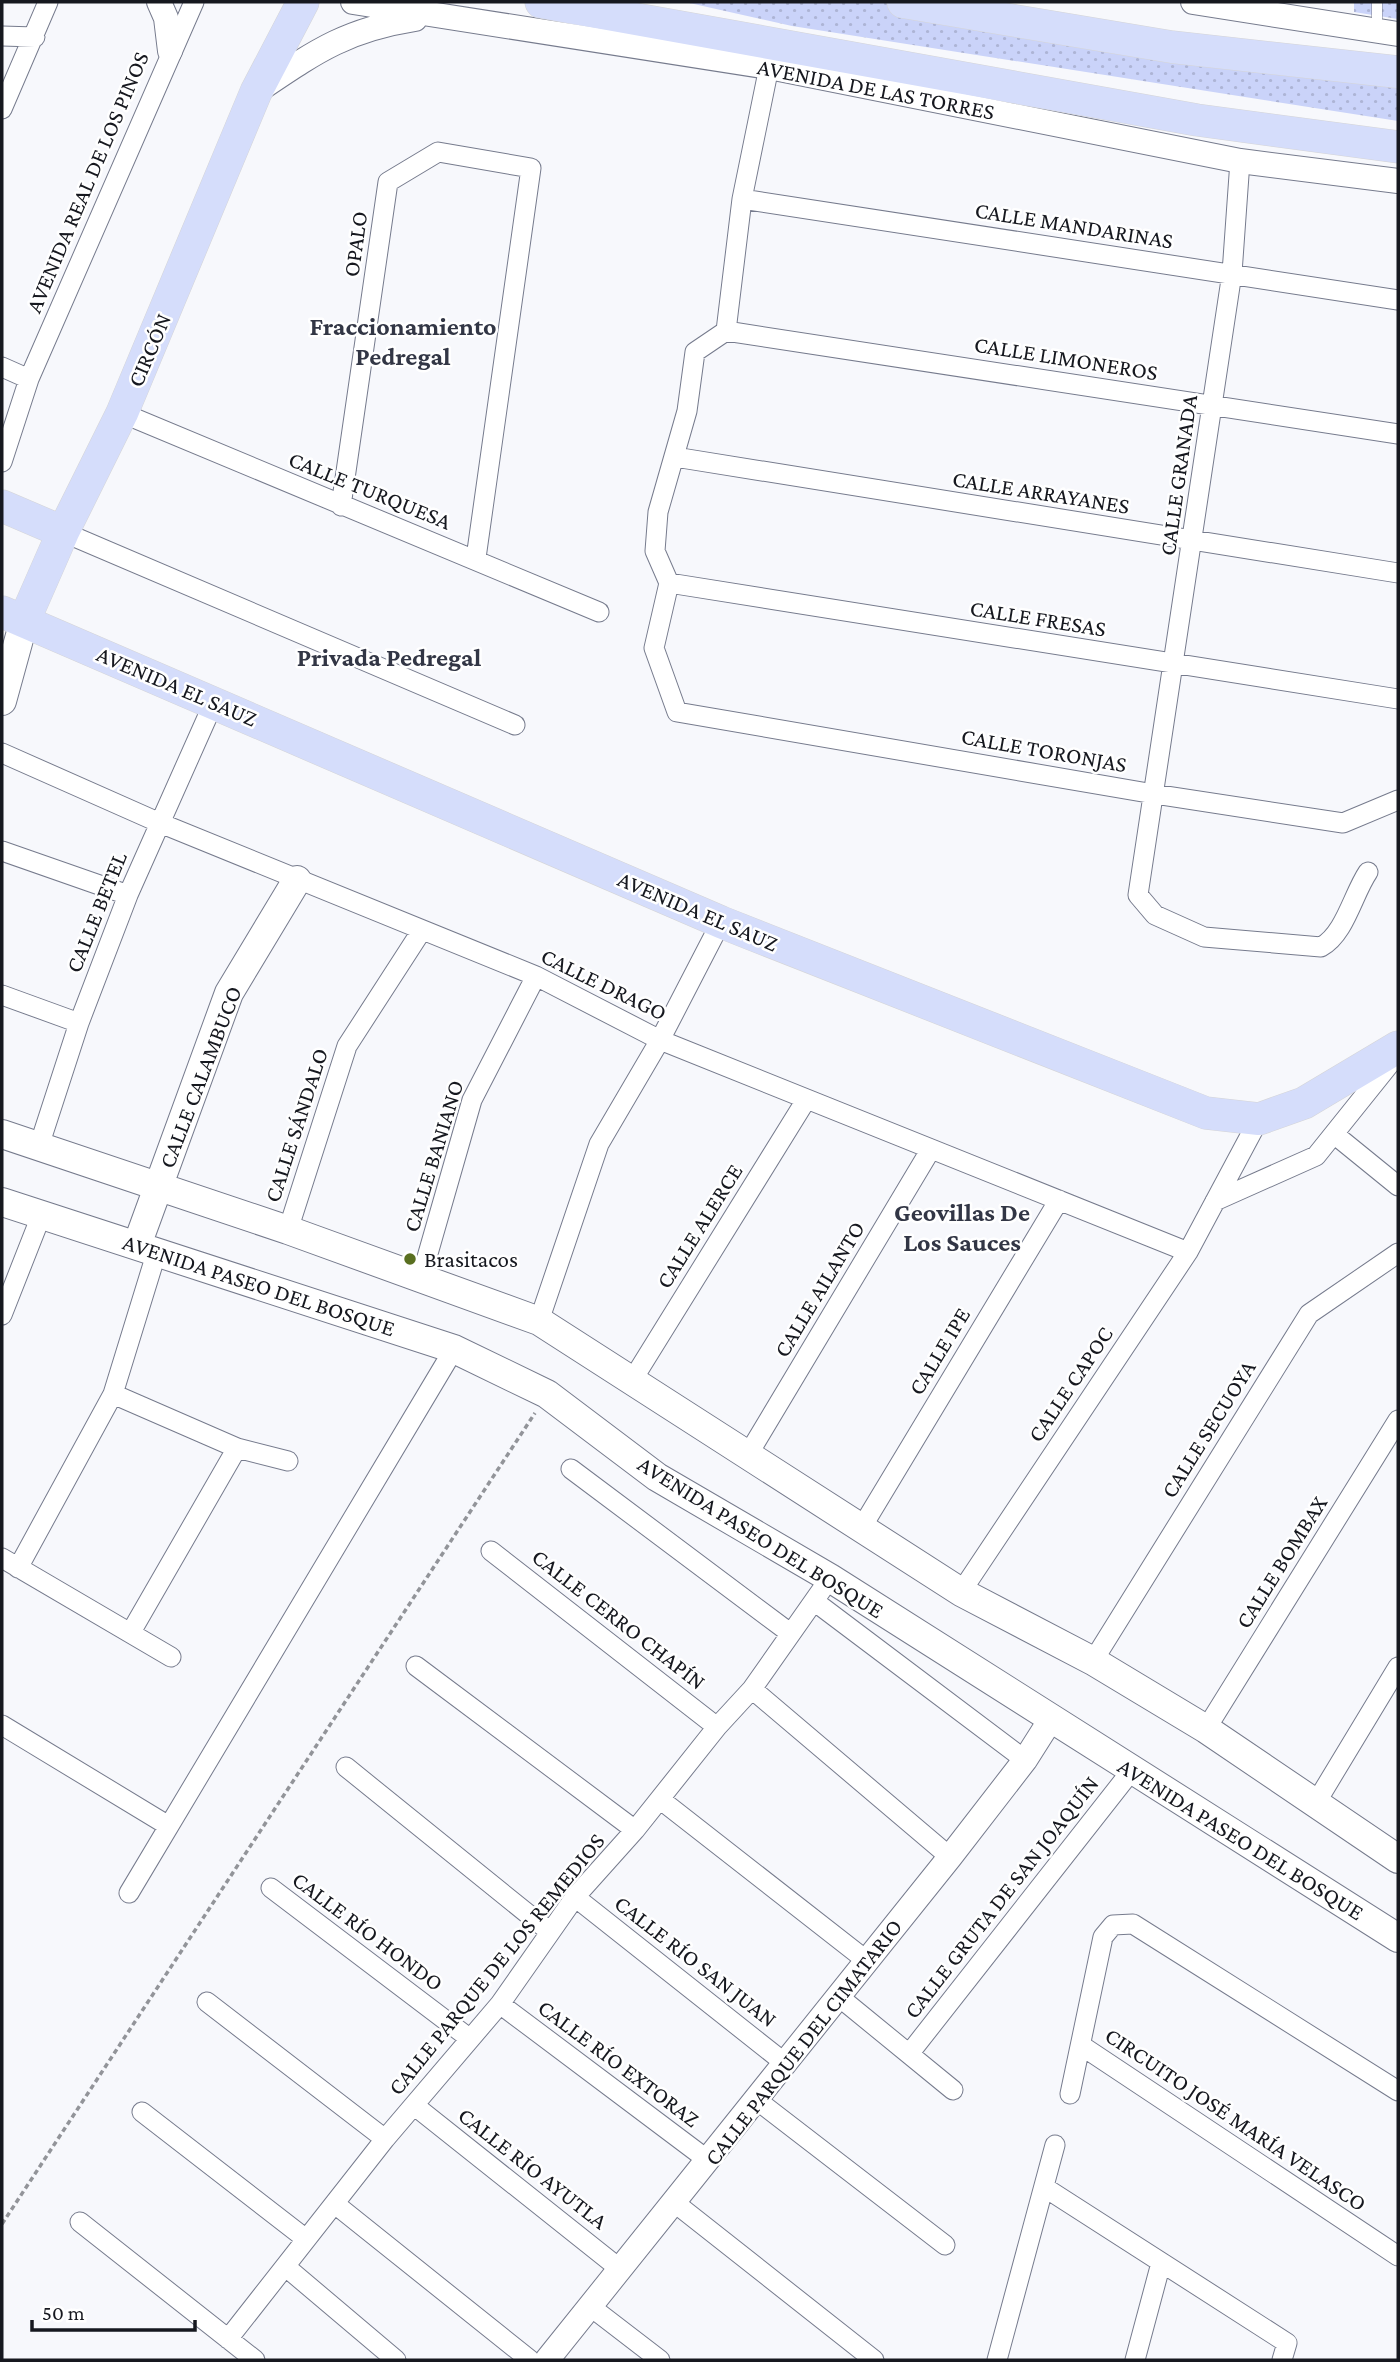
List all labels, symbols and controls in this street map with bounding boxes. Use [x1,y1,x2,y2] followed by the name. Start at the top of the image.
[20,48,154,316] street label: AVENIDA REAL DE LOS PINOS
[755,53,997,125] street label: AVENIDA DE LAS TORRES
[973,197,1175,253] street label: CALLE MANDARINAS
[338,209,372,279] street label: OPALO
[122,309,176,391] street label: CIRCÓN
[310,312,496,371] district label: Fraccionamiento Pedregal
[972,331,1160,385] street label: CALLE LIMONEROS
[1154,392,1202,557] street label: CALLE GRANADA
[285,446,456,535] street label: CALLE TURQUESA
[951,465,1131,519] street label: CALLE ARRAYANES
[968,594,1108,642] street label: CALLE FRESAS
[93,641,261,732] street label: AVENIDA EL SAUZ
[297,643,482,672] district label: Privada Pedregal
[959,723,1129,777] street label: CALLE TORONJAS
[60,847,132,976] street label: CALLE BETEL
[614,866,782,957] street label: AVENIDA EL SAUZ
[537,942,671,1026] street label: CALLE DRAGO
[153,982,247,1172] street label: CALLE CALAMBUCO
[259,1045,333,1205] street label: CALLE SÁNDALO
[398,1077,468,1235] street label: CALLE BANIANO
[650,1159,748,1293] street label: CALLE ALERCE
[894,1198,1030,1257] district label: Geovillas De Los Sauces
[768,1216,870,1362] street label: CALLE AILANTO
[120,1229,398,1341] street label: AVENIDA PASEO DEL BOSQUE
[424,1246,518,1272] place label: Brasitacos
[402,1251,418,1267] marker: Brasitacos
[903,1303,975,1399] street label: CALLE IPE
[1022,1322,1118,1446] street label: CALLE CAPOC
[1155,1355,1261,1502] street label: CALLE SECUOYA
[633,1451,889,1623] street label: AVENIDA PASEO DEL BOSQUE
[1230,1491,1332,1633] street label: CALLE BOMBAX
[527,1543,711,1695] street label: CALLE CERRO CHAPÍN
[1113,1753,1369,1925] street label: AVENIDA PASEO DEL BOSQUE
[898,1771,1104,2023] street label: CALLE GRUTA DE SAN JOAQUÍN
[382,1828,610,2100] street label: CALLE PARQUE DE LOS REMEDIOS
[288,1866,448,1996] street label: CALLE RÍO HONDO
[610,1890,782,2032] street label: CALLE RÍO SAN JUAN
[699,1914,907,2170] street label: CALLE PARQUE DEL CIMATARIO
[533,1994,705,2132] street label: CALLE RÍO EXTORAZ
[1100,2022,1372,2216] street label: CIRCUITO JOSÉ MARÍA VELASCO
[453,2102,613,2235] street label: CALLE RÍO AYUTLA
[32,2288,194,2332] scale bar
[42,2301,85,2325] text: 50 m

